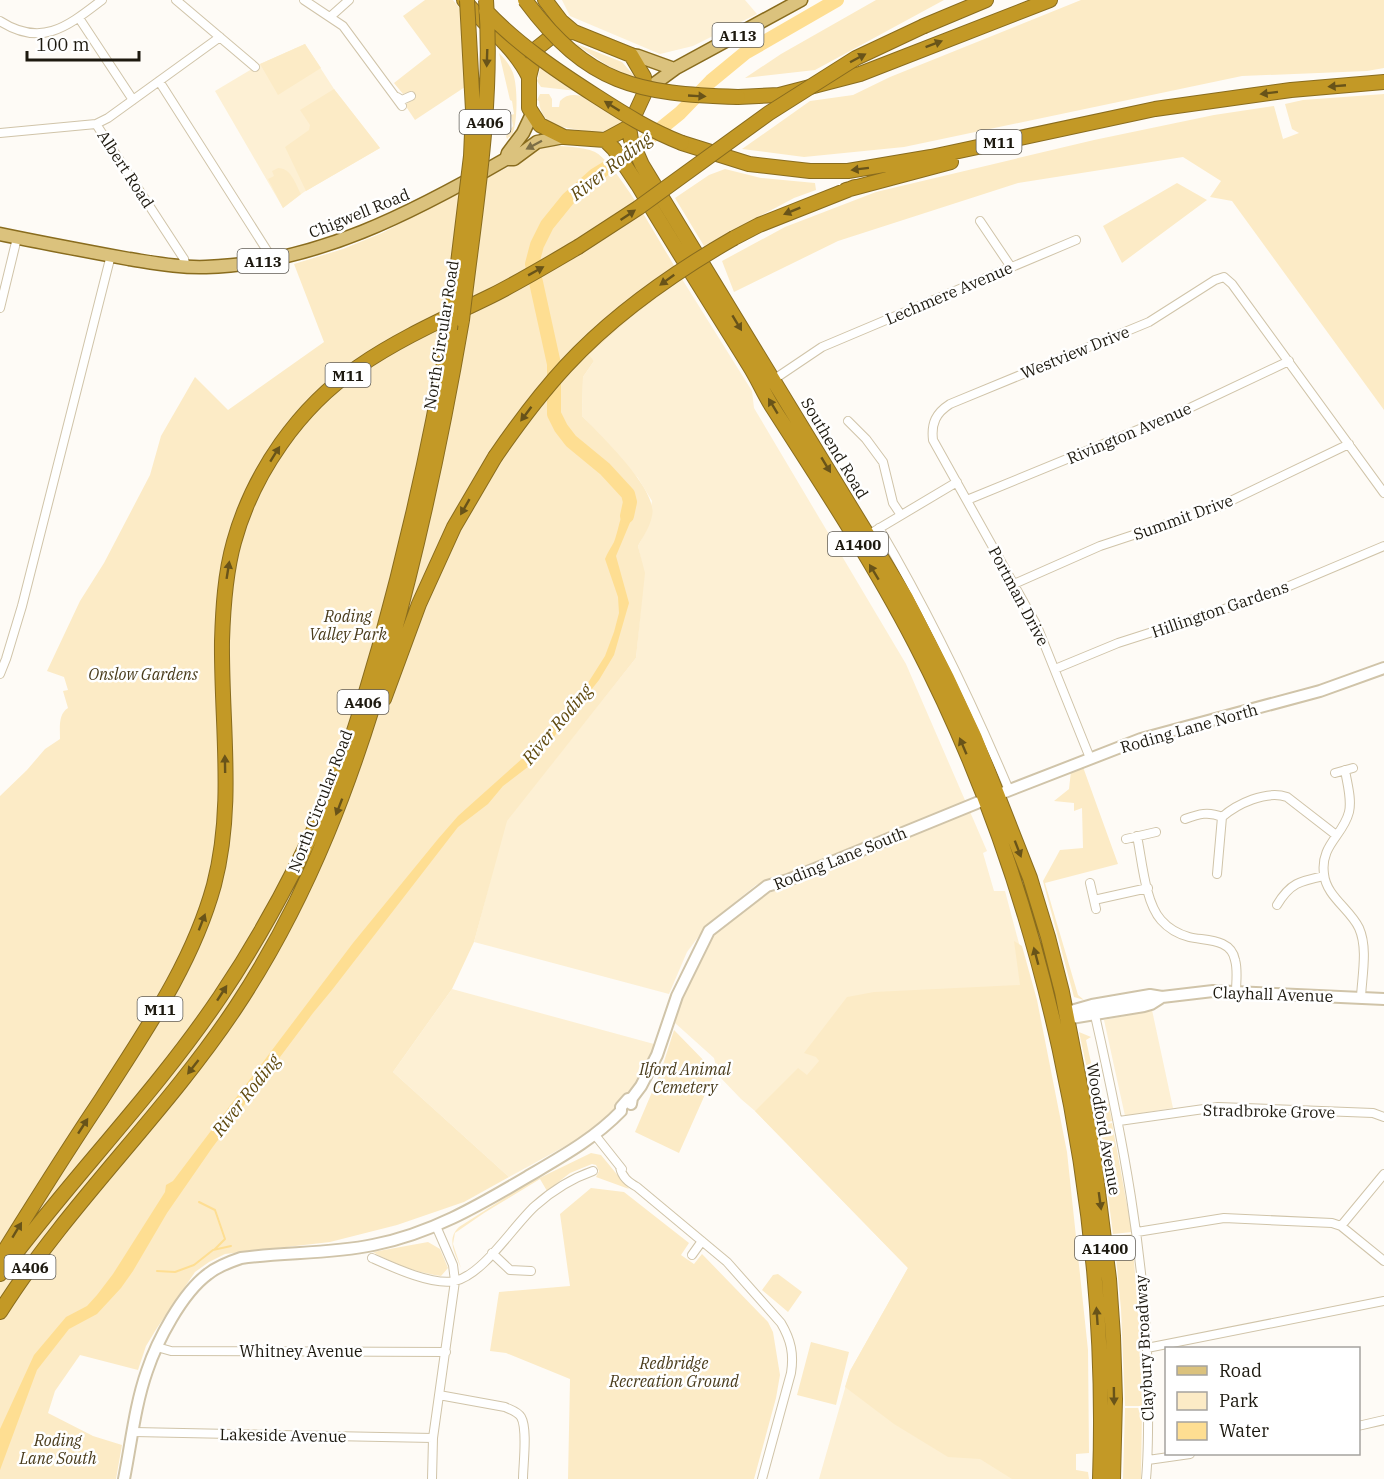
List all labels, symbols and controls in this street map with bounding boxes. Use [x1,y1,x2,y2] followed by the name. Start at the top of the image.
[712,23,764,47] road number: A113
[27,24,140,62] scale bar
[36,33,90,56] text: 100 m
[925,39,943,49] one-way arrow
[483,49,492,68] one-way arrow
[849,53,866,63] one-way arrow
[1328,81,1347,91] one-way arrow
[1259,89,1278,98] one-way arrow
[688,91,707,100] one-way arrow
[603,100,620,111] one-way arrow
[460,110,510,134] road number: A406
[93,126,159,212] street label: Albert Road
[564,126,657,206] water label: River Roding
[976,130,1022,154] road number: M11
[525,140,543,150] one-way arrow
[850,164,869,174] one-way arrow
[306,184,412,242] street label: Chigwell Road
[782,206,800,216] one-way arrow
[619,210,636,221] one-way arrow
[238,249,288,273] road number: A113
[883,257,1015,329] street label: Lechmere Avenue
[419,259,463,411] street label: North Circular Road
[528,266,544,277] one-way arrow
[659,274,675,285] one-way arrow
[732,315,743,331] one-way arrow
[1018,321,1132,383] street label: Westview Drive
[326,363,370,387] road number: M11
[797,394,873,502] street label: Southend Road
[767,398,778,414] one-way arrow
[1064,398,1194,468] street label: Rivington Avenue
[520,406,533,422] one-way arrow
[269,446,280,462] one-way arrow
[821,457,831,474] one-way arrow
[1130,490,1236,544] street label: Summit Drive
[460,499,470,516] one-way arrow
[828,532,888,556] road number: A1400
[984,543,1054,649] street label: Portman Drive
[224,560,233,579] one-way arrow
[869,564,880,580] one-way arrow
[1149,576,1291,642] street label: Hillington Gardens
[309,606,387,644] park label: Roding Valley Park
[88,664,198,684] park label: Onslow Gardens
[516,679,598,770] water label: River Roding
[338,690,388,714] road number: A406
[1118,699,1260,757] street label: Roding Lane North
[284,727,357,875] street label: North Circular Road
[958,736,968,754] one-way arrow
[221,755,230,774] one-way arrow
[334,798,344,816] one-way arrow
[771,822,910,894] street label: Roding Lane South
[1014,841,1024,859] one-way arrow
[198,913,207,931] one-way arrow
[1031,946,1040,964] one-way arrow
[1212,982,1334,1006] street label: Clayhall Avenue
[217,985,228,1001] one-way arrow
[138,997,182,1021] road number: M11
[206,1049,286,1142] water label: River Roding
[638,1059,731,1097] park label: Ilford Animal Cemetery
[187,1060,199,1075] one-way arrow
[1083,1061,1125,1197] street label: Woodford Avenue
[1203,1100,1335,1122] street label: Stradbroke Grove
[77,1118,88,1134] one-way arrow
[1095,1192,1104,1211] one-way arrow
[12,1222,23,1239] one-way arrow
[1075,1236,1135,1260] road number: A1400
[4,1255,56,1279] road number: A406
[1130,1274,1158,1422] street label: Claybury Broadway
[1093,1306,1102,1325] one-way arrow
[239,1341,363,1361] street label: Whitney Avenue
[1165,1347,1360,1455] legend
[608,1353,739,1391] park label: Redbridge Recreation Ground
[1219,1359,1262,1382] text: Road
[1110,1386,1119,1405] one-way arrow
[1219,1389,1259,1412] text: Park
[1219,1419,1269,1442] text: Water
[219,1424,347,1446] street label: Lakeside Avenue
[18,1430,97,1468] park label: Roding Lane South

